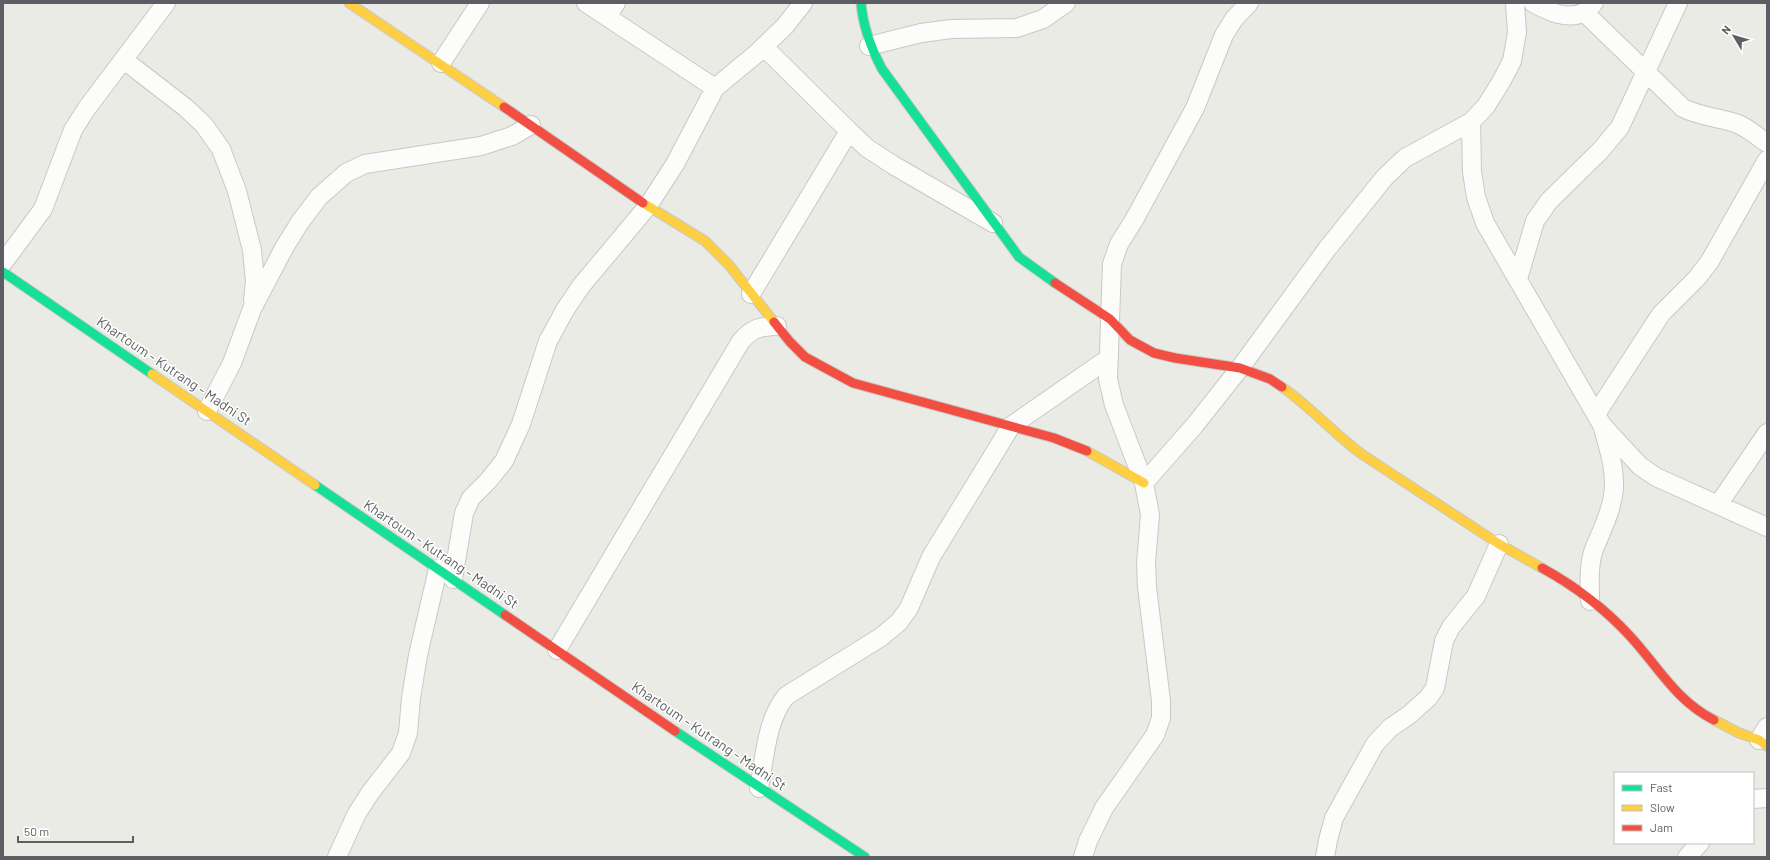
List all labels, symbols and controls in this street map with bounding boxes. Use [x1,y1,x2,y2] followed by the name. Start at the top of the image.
[1714,16,1754,56] north arrow
[1718,23,1733,36] text: N
[94,312,255,429] street label: Khartoum - Kutrang - Madni St
[361,495,522,612] street label: Khartoum - Kutrang - Madni St
[629,677,790,794] street label: Khartoum - Kutrang - Madni St
[1614,772,1754,844] legend
[1650,780,1673,794] text: Fast
[1650,800,1675,814] text: Slow
[18,818,133,844] scale bar
[1650,820,1673,834] text: Jam
[24,824,49,838] text: 50 m

